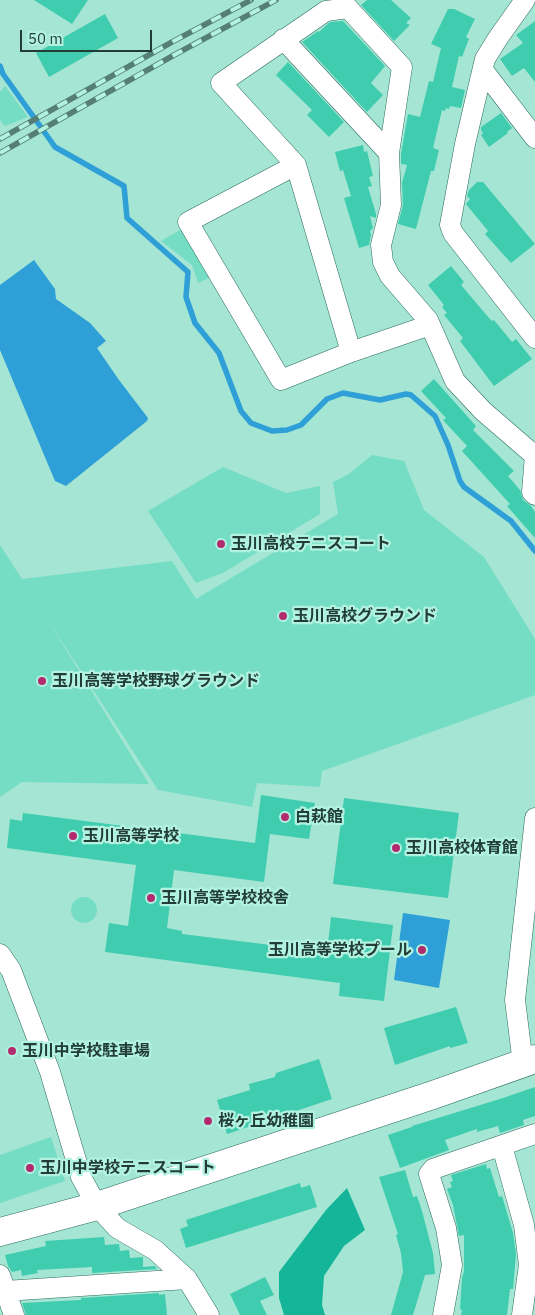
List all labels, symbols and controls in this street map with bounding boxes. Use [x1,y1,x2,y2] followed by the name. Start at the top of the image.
[22,20,155,52] scale bar
[28,29,63,48] text: 50 m
[231,534,391,554] place label: 玉川高校テニスコート
[215,538,227,550] marker: 玉川高校テニスコート
[293,606,437,626] place label: 玉川高校グラウンド
[277,610,289,622] marker: 玉川高校グラウンド
[52,671,260,691] place label: 玉川高等学校野球グラウンド
[36,675,48,687] marker: 玉川高等学校野球グラウンド
[295,807,343,827] place label: 白萩館
[279,811,291,823] marker: 白萩館
[83,826,179,846] place label: 玉川高等学校
[67,830,79,842] marker: 玉川高等学校
[406,838,518,858] place label: 玉川高校体育館
[390,842,402,854] marker: 玉川高校体育館
[161,888,289,908] place label: 玉川高等学校校舎
[145,892,157,904] marker: 玉川高等学校校舎
[268,940,412,960] place label: 玉川高等学校プール
[416,944,428,956] marker: 玉川高等学校プール
[22,1041,150,1061] place label: 玉川中学校駐車場
[6,1045,18,1057] marker: 玉川中学校駐車場
[218,1111,314,1131] place label: 桜ヶ丘幼稚園
[202,1115,214,1127] marker: 桜ヶ丘幼稚園
[40,1158,216,1178] place label: 玉川中学校テニスコート
[24,1162,36,1174] marker: 玉川中学校テニスコート

